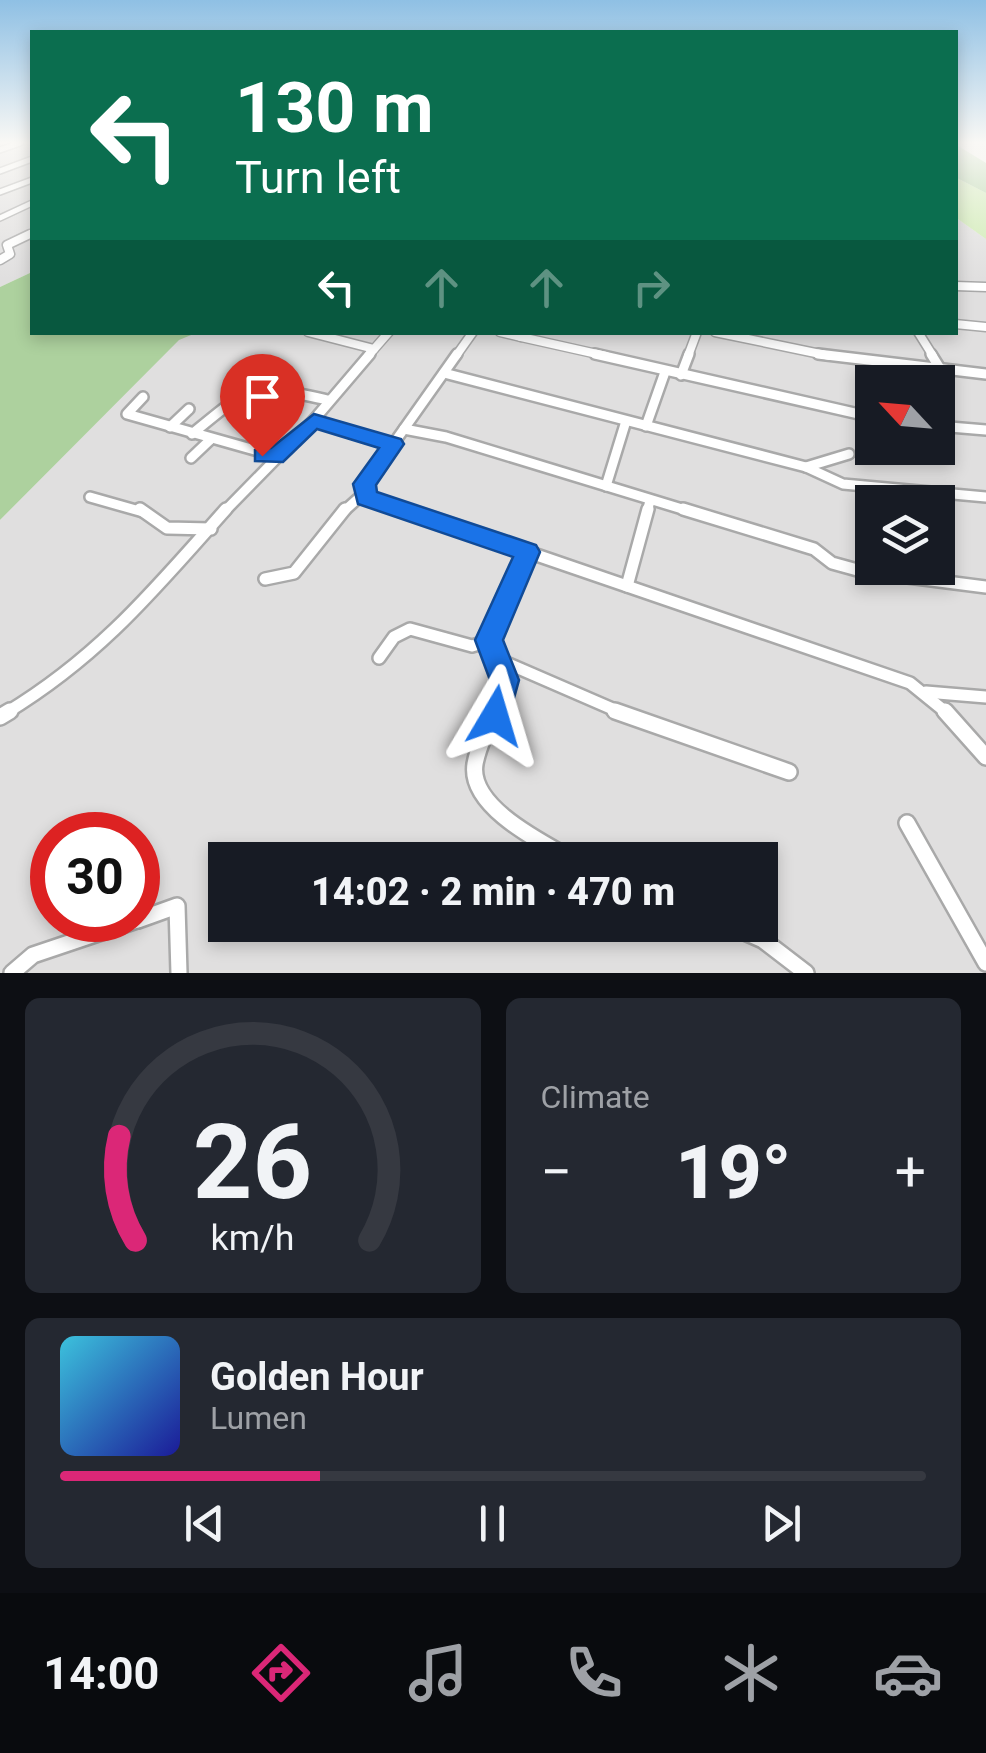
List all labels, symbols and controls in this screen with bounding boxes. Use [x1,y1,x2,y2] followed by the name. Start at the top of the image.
[235,67,434,149] text: 130 m
[70,70,200,200] icon: left
[235,151,401,204] text: Turn left
[309,260,364,315] icon: left
[414,260,469,315] icon: ahead
[519,260,574,315] icon: ahead
[624,260,679,315] icon: right
[220,354,305,457] pin
[855,365,955,465] north arrow
[855,365,955,585] map controls
[235,369,290,424] icon: arrive
[855,485,955,585] button: layers
[443,664,547,768] position arrow
[30,812,160,942] speed limit sign: 30
[311,870,675,914] text: 14:02 · 2 min · 470 m
[541,1078,650,1116] text: Climate
[193,1102,312,1223] text: 26
[675,1128,791,1216] text: 19°
[541,1140,572,1204] text: −
[895,1140,926,1204] text: +
[211,1217,295,1259] text: km/h
[210,1355,424,1399] text: Golden Hour
[210,1399,307,1437] text: Lumen
[177,1496,232,1551] icon: previous
[465,1496,520,1551] icon: pause
[754,1496,809,1551] icon: next
[246,1638,316,1708] icon: directions
[403,1638,473,1708] icon: music
[559,1638,629,1708] icon: phone
[716,1638,786,1708] icon: climate
[873,1638,943,1708] icon: car
[43,1647,159,1700] text: 14:00

